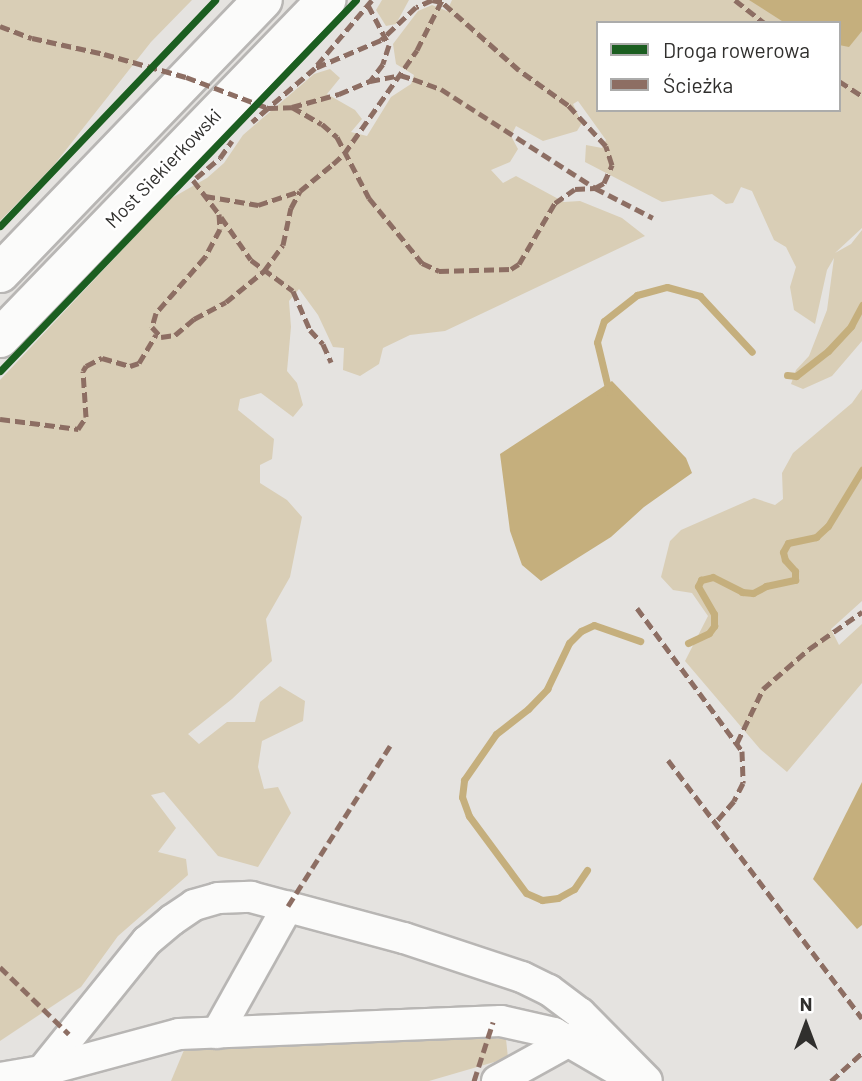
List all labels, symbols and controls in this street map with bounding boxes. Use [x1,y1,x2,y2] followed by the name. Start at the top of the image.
[596,21,841,112] legend
[663,37,810,62] text: Droga rowerowa
[663,72,733,97] text: Ścieżka
[100,104,226,232] street label: Most Siekierkowski
[771,990,841,1060] north arrow
[800,992,812,1015] text: N

